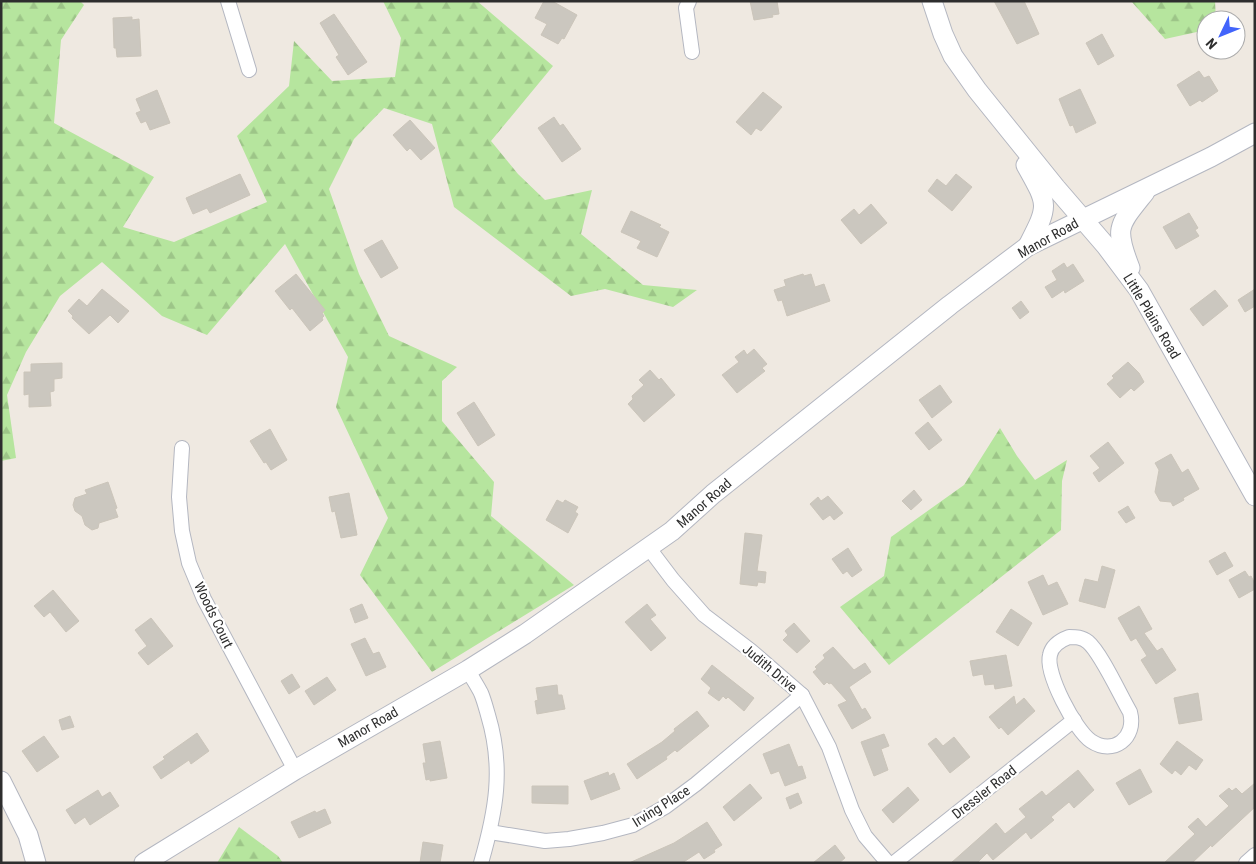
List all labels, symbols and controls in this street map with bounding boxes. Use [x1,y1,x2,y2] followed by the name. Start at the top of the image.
[1196,10,1246,60] north arrow
[1203,35,1220,52] text: N
[1015,215,1081,261] street label: Manor Road
[1120,271,1184,361] street label: Little Plains Road
[674,475,734,531] street label: Manor Road
[191,579,237,651] street label: Woods Court
[740,641,801,696] street label: Judith Drive
[335,703,401,751] street label: Manor Road
[949,762,1019,822] street label: Dressler Road
[629,782,693,830] street label: Irving Place

